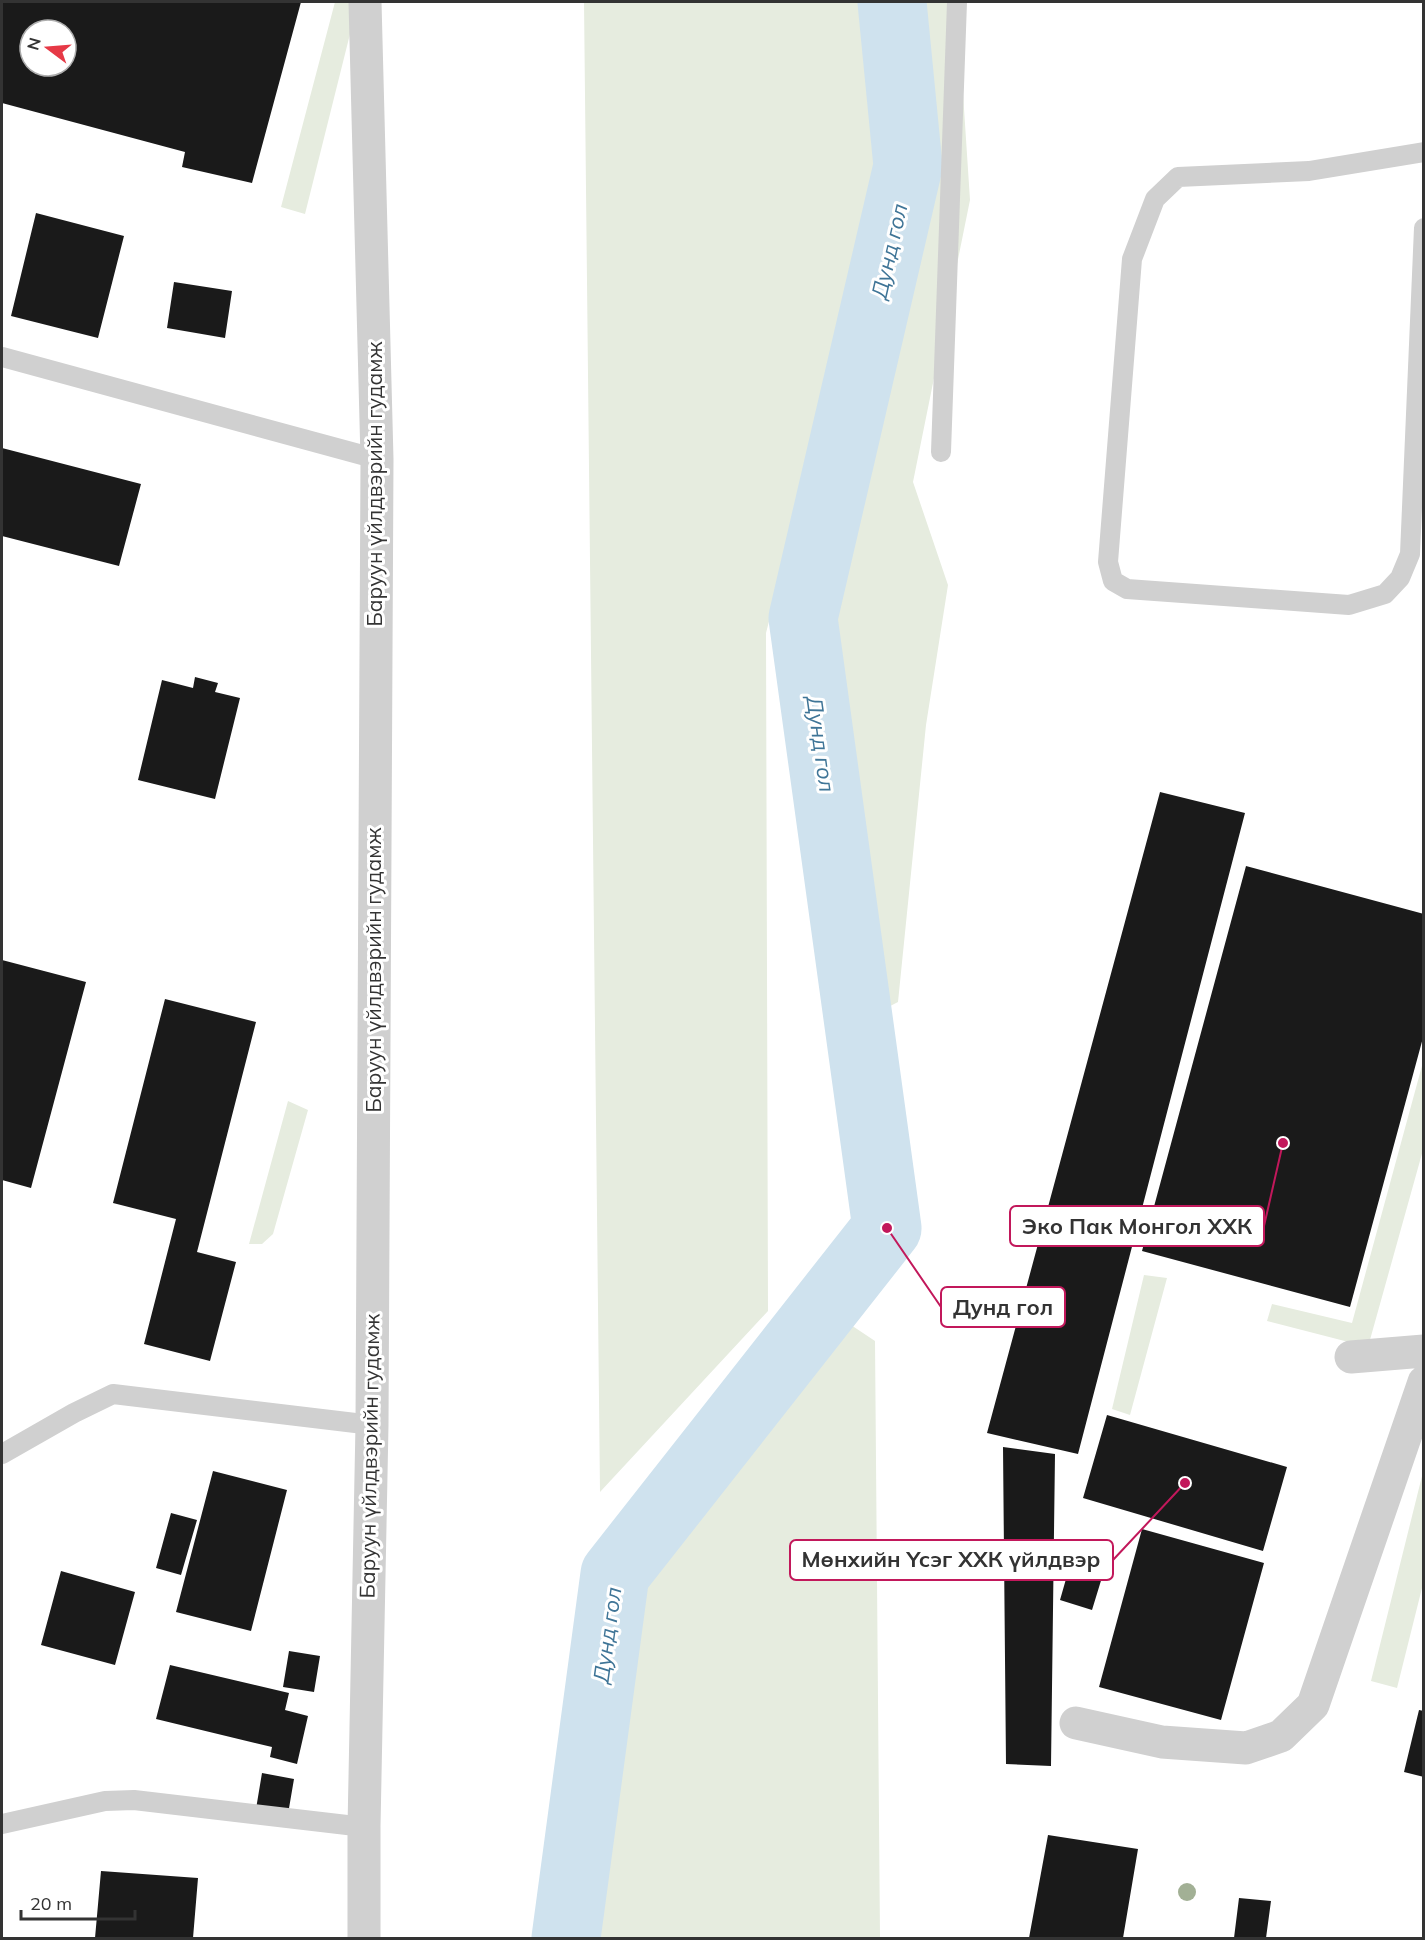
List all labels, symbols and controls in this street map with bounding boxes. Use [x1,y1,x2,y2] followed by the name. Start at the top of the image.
[18,18,78,78] north arrow
[22,35,45,52] text: N
[864,201,914,303] water label: Дунд гол
[361,342,387,626] street label: Баруун үйлдвэрийн гудамж
[800,692,842,794] water label: Дунд гол
[360,828,386,1112] street label: Баруун үйлдвэрийн гудамж
[1010,1206,1264,1246] callout: Эко Пак Монгол ХХК
[1022,1212,1253,1240] text: Эко Пак Монгол ХХК
[941,1287,1065,1327] callout: Дунд гол
[953,1293,1053,1321] text: Дунд гол
[354,1313,384,1599] street label: Баруун үйлдвэрийн гудамж
[790,1540,1113,1580] callout: Мөнхийн Үсэг ХХК үйлдвэр
[801,1545,1101,1573] text: Мөнхийн Үсэг ХХК үйлдвэр
[586,1585,628,1687] water label: Дунд гол
[21,1883,135,1921] scale bar
[30,1892,72,1915] text: 20 m

